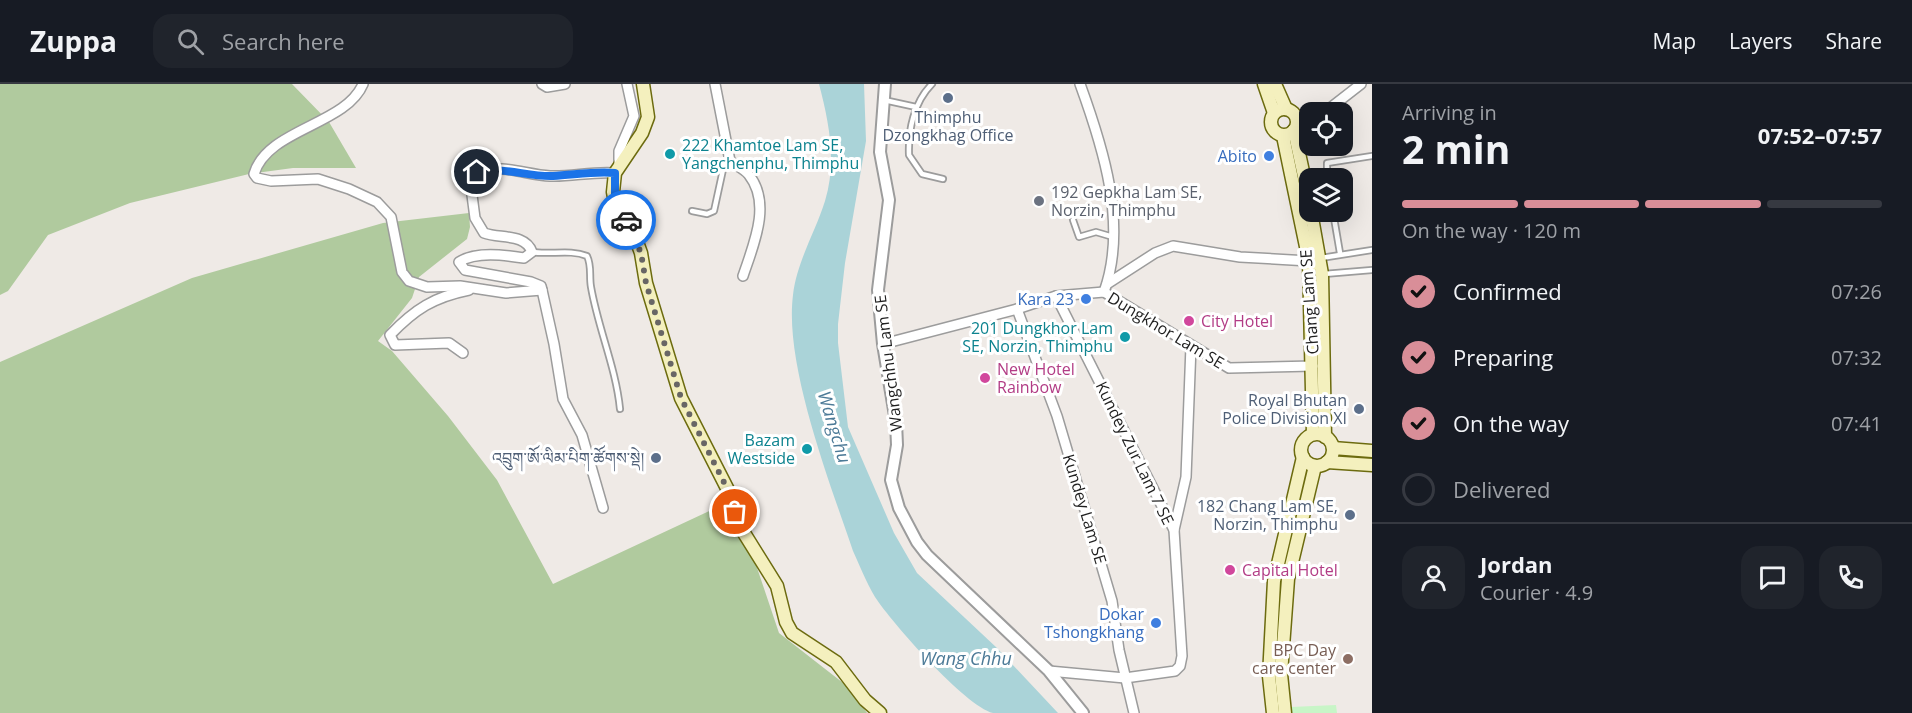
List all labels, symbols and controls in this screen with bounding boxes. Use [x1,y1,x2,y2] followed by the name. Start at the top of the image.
[153,14,573,68] search box
[30,22,117,60] text: Zuppa
[174,25,207,58] icon: search
[222,26,345,56] text: Search here
[1653,27,1696,55] text: Map
[1729,27,1793,55] text: Layers
[1826,27,1882,55] text: Share
[941,91,955,105] marker: Thimphu Dzongkhag Office
[1402,99,1497,126] text: Arriving in
[1299,102,1353,222] map controls
[1299,102,1353,156] button: locate
[882,106,1014,146] place label: Thimphu Dzongkhag Office
[1758,120,1882,150] text: 07:52–07:57
[1402,122,1510,175] text: 2 min
[682,134,859,174] place label: 222 Khamtoe Lam SE, Yangchenphu, Thimphu
[1218,145,1257,167] place label: Abito
[451,146,502,197] pin
[663,147,677,161] marker: 222 Khamtoe Lam SE, Yangchenphu, Thimphu
[1262,149,1276,163] marker: Abito
[460,155,493,188] icon: home
[1299,168,1353,222] button: layers
[1051,181,1202,221] place label: 192 Gepkha Lam SE, Norzin, Thimphu
[596,190,656,250] courier
[1032,194,1046,208] marker: 192 Gepkha Lam SE, Norzin, Thimphu
[610,204,643,237] icon: car
[1402,217,1581,244] text: On the way · 120 m
[1294,249,1324,355] street label: Chang Lam SE
[1402,275,1435,308] icon: check
[1453,276,1562,306] text: Confirmed
[1831,278,1882,305] text: 07:26
[1104,286,1228,374] street label: Dungkhor Lam SE
[1017,288,1074,310] place label: Kara 23
[1079,292,1093,306] marker: Kara 23
[869,294,907,432] street label: Wangchhu Lam SE
[1201,310,1273,332] place label: City Hotel
[1182,314,1196,328] marker: City Hotel
[962,317,1113,357] place label: 201 Dungkhor Lam SE, Norzin, Thimphu
[1118,330,1132,344] marker: 201 Dungkhor Lam SE, Norzin, Thimphu
[1402,341,1435,374] icon: check
[1453,342,1553,372] text: Preparing
[1831,344,1882,371] text: 07:32
[997,358,1075,398] place label: New Hotel Rainbow
[978,371,992,385] marker: New Hotel Rainbow
[1091,378,1179,528] street label: Kundey Zur Lam 7 SE
[813,388,857,466] water label: Wangchu
[1222,389,1347,429] place label: Royal Bhutan Police Division XI
[1352,402,1366,416] marker: Royal Bhutan Police Division XI
[1402,407,1435,440] icon: check
[1453,408,1569,438] text: On the way
[1831,410,1882,437] text: 07:41
[727,429,795,469] place label: Bazam Westside
[800,442,814,456] marker: Bazam Westside
[492,445,644,472] place label: འབྲུག་ཨོ་ལིམ་པིག་ཚོགས་སྡེ།
[649,451,663,465] marker: འབྲུག་ཨོ་ལིམ་པིག་ཚོགས་སྡེ།
[1058,451,1112,567] street label: Kundey Lam SE
[1453,474,1551,504] text: Delivered
[709,486,760,537] pin
[718,495,751,528] icon: bag
[1197,495,1338,535] place label: 182 Chang Lam SE, Norzin, Thimphu
[1343,508,1357,522] marker: 182 Chang Lam SE, Norzin, Thimphu
[1402,546,1465,609] button: person
[1741,546,1804,609] button: chat
[1819,546,1882,609] button: phone
[1480,549,1553,579] text: Jordan
[1242,559,1338,581] place label: Capital Hotel
[1223,563,1237,577] marker: Capital Hotel
[1480,579,1593,606] text: Courier · 4.9
[1044,603,1144,643] place label: Dokar Tshongkhang
[1149,616,1163,630] marker: Dokar Tshongkhang
[1252,639,1337,679] place label: BPC Day care center
[920,646,1012,670] water label: Wang Chhu
[1341,652,1355,666] marker: BPC Day care center

